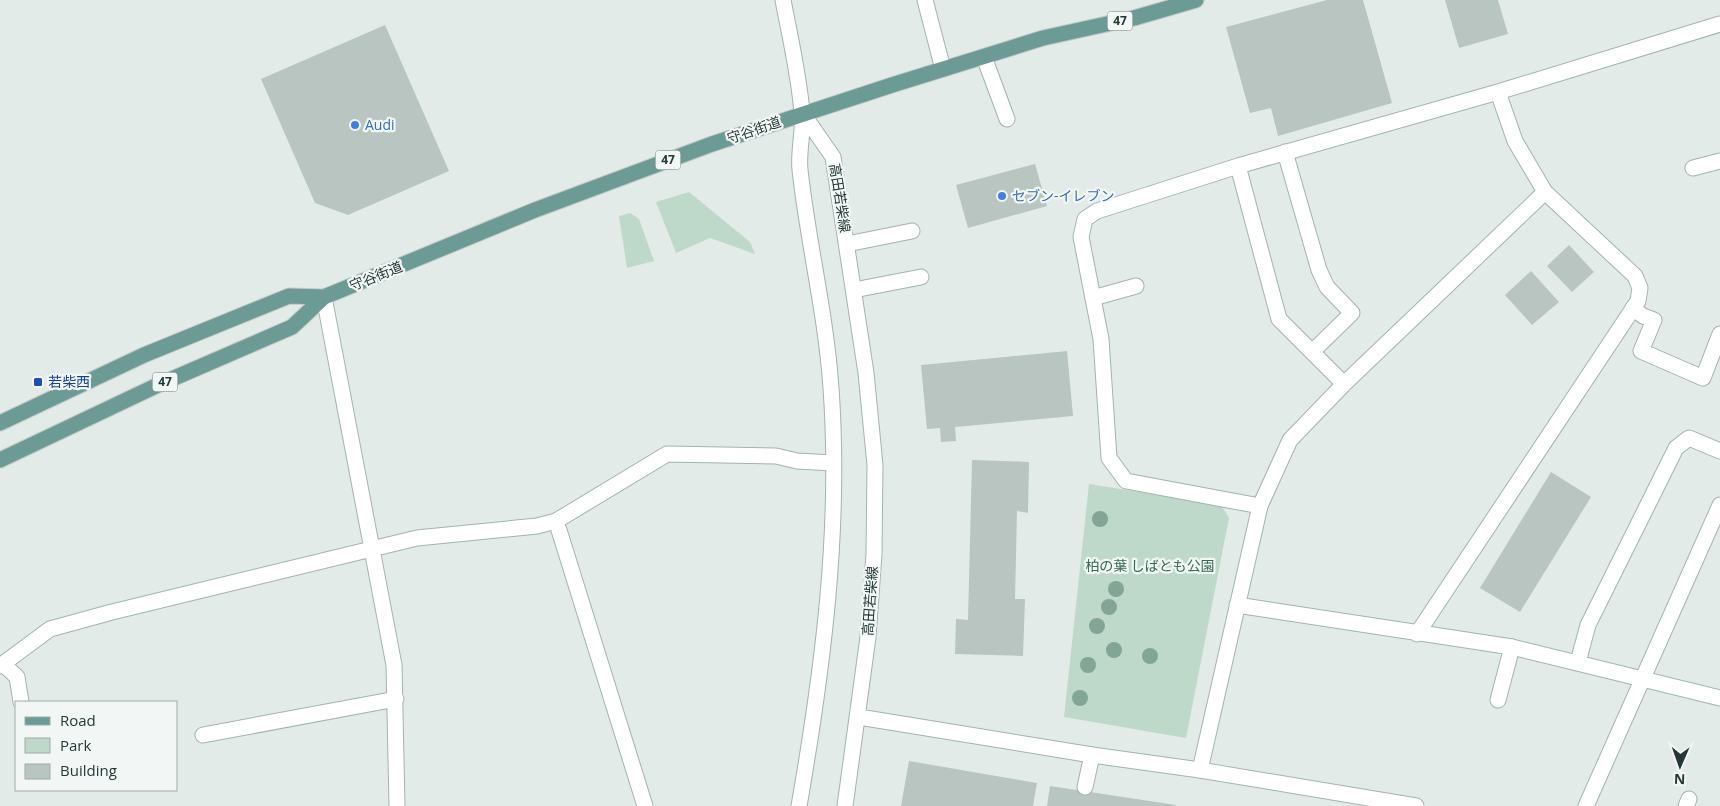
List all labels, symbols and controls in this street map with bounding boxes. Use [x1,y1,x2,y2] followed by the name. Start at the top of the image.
[1108,12,1132,30] road number: 47
[724,111,783,148] street label: 守谷街道
[365,115,395,134] place label: Audi
[349,119,361,131] marker: Audi
[656,150,680,170] road number: 47
[826,162,855,234] street label: 高田若柴線
[1012,186,1115,205] place label: セブン-イレブン
[996,190,1008,202] marker: セブン-イレブン
[346,256,405,295] street label: 守谷街道
[48,372,90,391] place label: 若柴西
[152,372,178,392] road number: 47
[32,376,44,388] marker: 若柴西
[1085,556,1215,575] park label: 柏の葉 しばとも公園
[858,565,881,637] street label: 高田若柴線
[15,701,178,791] legend
[60,710,96,730] text: Road
[60,735,91,755] text: Park
[1655,741,1705,791] north arrow
[60,760,117,780] text: Building
[1674,770,1686,789] text: N

